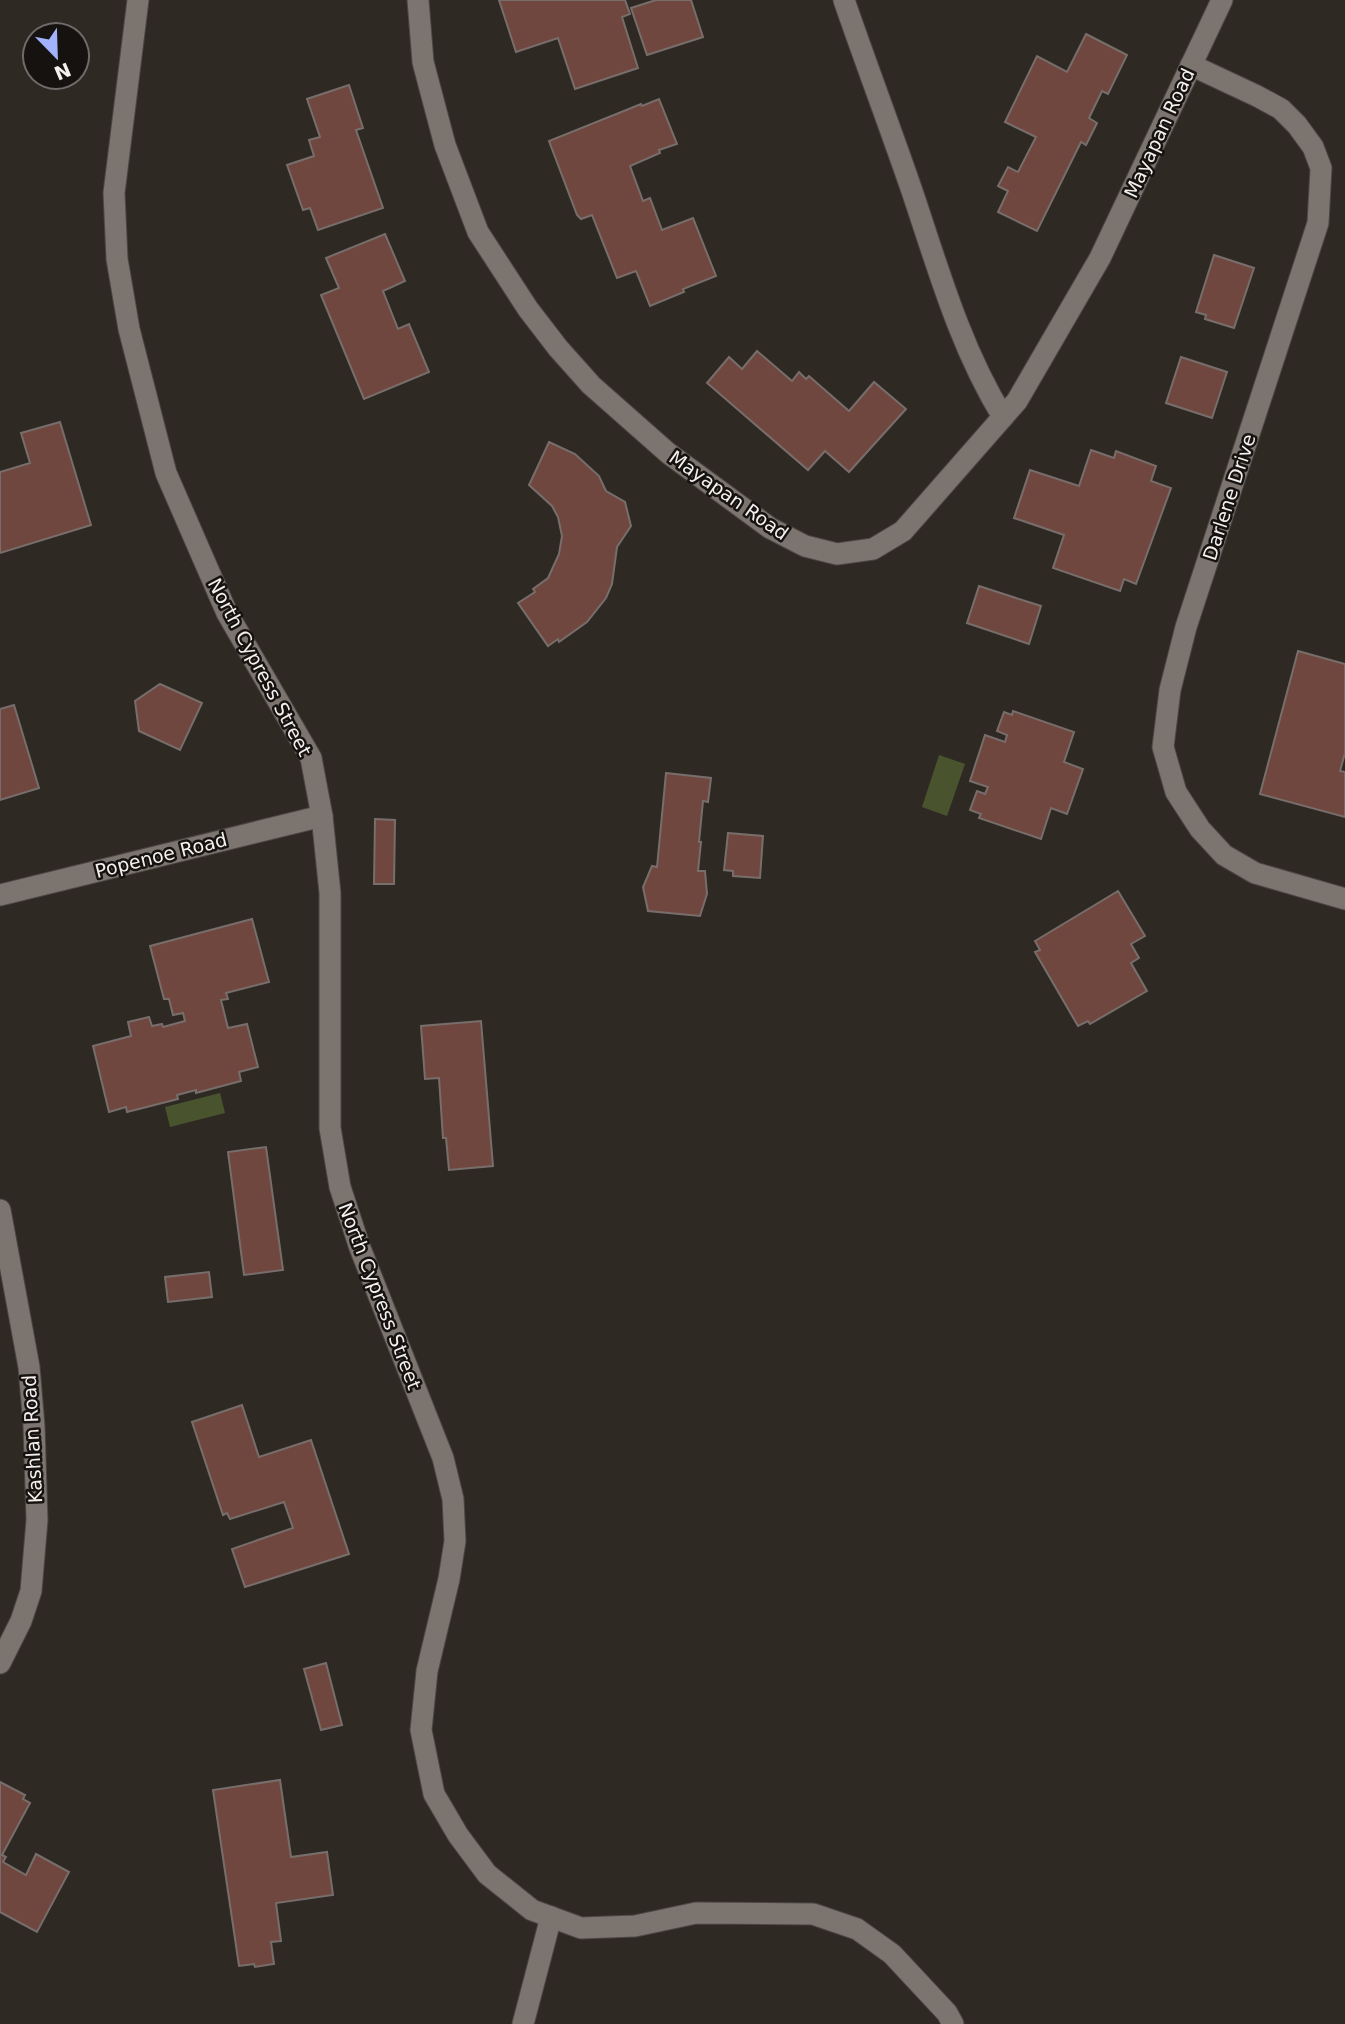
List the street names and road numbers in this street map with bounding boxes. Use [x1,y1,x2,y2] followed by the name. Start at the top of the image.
[1119,65,1199,201] street label: Mayapan Road
[1198,431,1260,563] street label: Darlene Drive
[665,446,793,544] street label: Mayapan Road
[204,574,316,760] street label: North Cypress Street
[93,828,229,882] street label: Popenoe Road
[334,1199,426,1393] street label: North Cypress Street
[18,1374,46,1504] street label: Kashlan Road

